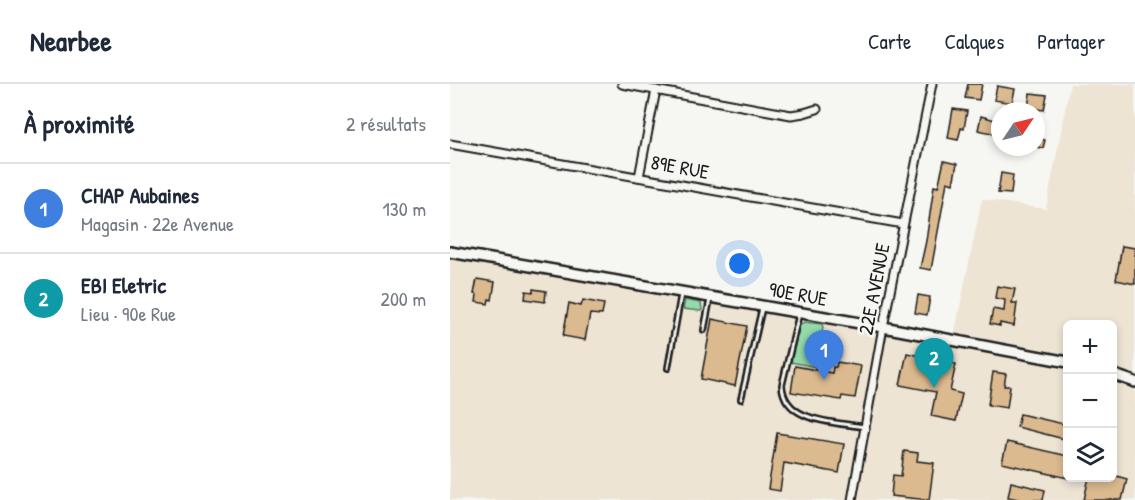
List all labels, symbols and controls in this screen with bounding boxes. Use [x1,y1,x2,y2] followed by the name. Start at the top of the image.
[30,22,112,60] text: Nearbee
[868,27,911,56] text: Carte
[944,27,1004,56] text: Calques
[1037,27,1105,56] text: Partager
[991,102,1045,156] north arrow
[24,106,135,141] text: À proximité
[346,110,426,137] text: 2 résultats
[649,148,711,185] street label: 89E RUE
[81,180,199,210] text: CHAP Aubaines
[40,195,47,222] text: 1
[383,195,426,222] text: 130 m
[81,210,234,237] text: Magasin · 22e Avenue
[851,241,896,337] street label: 22E AVENUE
[725,249,754,278] your location
[81,270,166,300] text: EBI Eletric
[767,275,829,312] street label: 90E RUE
[39,285,48,312] text: 2
[381,285,426,312] text: 200 m
[81,300,176,327] text: Lieu · 90e Rue
[1063,320,1117,482] map controls
[1063,320,1117,374] button: +
[804,330,844,380] pin: 1
[914,338,954,388] pin: 2
[1063,374,1117,428] button: −
[1063,428,1117,482] button: layers

